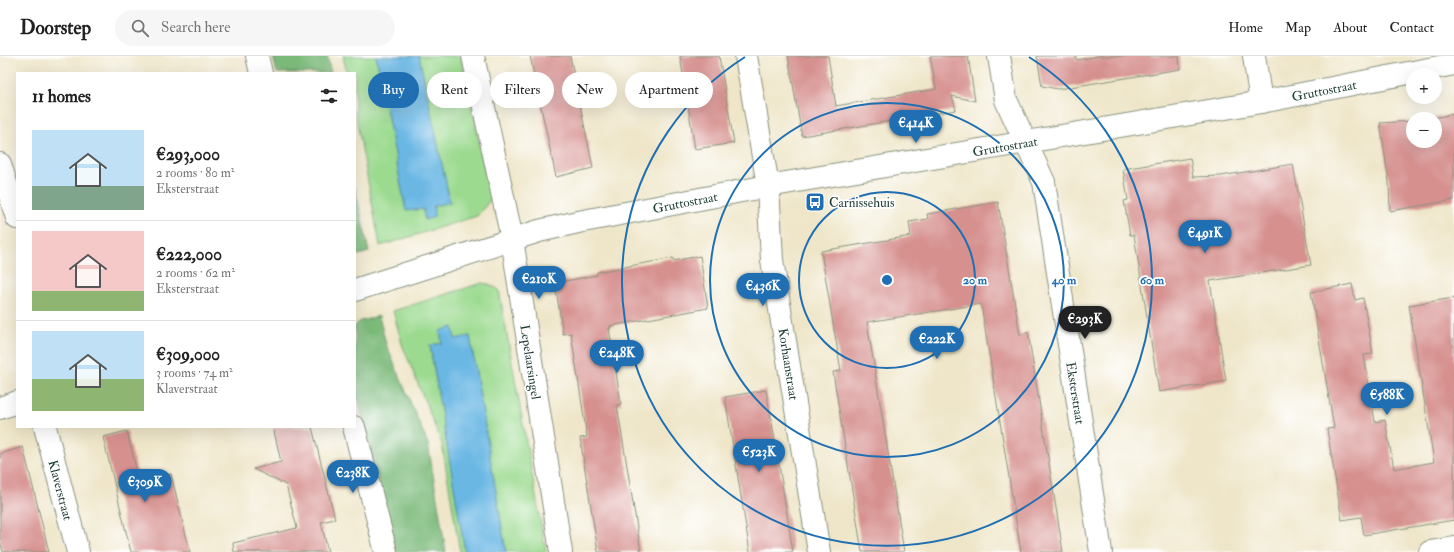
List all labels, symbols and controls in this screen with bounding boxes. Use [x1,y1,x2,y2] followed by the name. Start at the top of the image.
[115,10,395,46] search box
[20,16,91,40] text: Doorstep
[129,17,151,39] icon: search
[161,18,230,37] text: Search here
[1228,19,1263,36] text: Home
[1285,19,1311,36] text: Map
[1333,19,1367,36] text: About
[1389,19,1434,36] text: Contact
[1406,68,1442,148] map controls
[1406,68,1442,104] button: +
[368,72,419,108] chip: Buy
[427,72,482,108] chip: Rent
[490,72,554,108] chip: Filters
[562,72,617,108] chip: New
[625,72,713,108] chip: Apartment
[1291,77,1358,105] street label: Gruttostraat
[318,85,340,107] icon: filters
[32,86,91,107] text: 11 homes
[888,110,944,144] pin: €414K
[1406,112,1442,148] button: −
[898,115,934,131] text: €414K
[972,133,1039,161] street label: Gruttostraat
[156,144,220,165] text: €293,000
[64,146,112,194] icon: home
[156,165,234,181] text: 2 rooms · 80 m²
[156,181,219,197] text: Eksterstraat
[652,189,719,217] street label: Gruttostraat
[804,191,826,213] bus stop icon: Carnissehuis
[829,195,895,211] place label: Carnissehuis
[1177,220,1233,254] pin: €491K
[1188,225,1222,241] text: €491K
[156,244,222,265] text: €222,000
[64,247,112,295] icon: home
[156,265,235,281] text: 2 rooms · 62 m²
[511,266,567,300] pin: €210K
[522,271,556,287] text: €210K
[735,273,791,307] pin: €436K
[880,273,894,287] centre of rings
[963,273,988,288] text: 20 m
[1051,273,1077,288] text: 40 m
[1140,273,1165,288] text: 60 m
[745,278,781,294] text: €436K
[156,281,219,297] text: Eksterstraat
[1057,306,1113,340] pin: €293K
[1068,311,1102,327] text: €293K
[515,324,544,402] street label: Lepelaarsingel
[909,326,965,360] pin: €222K
[774,327,802,401] street label: Korhaanstraat
[919,331,955,347] text: €222K
[589,340,645,374] pin: €248K
[156,344,220,365] text: €309,000
[599,345,635,361] text: €248K
[64,347,112,395] icon: home
[1062,361,1088,425] street label: Eksterstraat
[156,365,233,381] text: 3 rooms · 74 m²
[156,381,218,397] text: Klaverstraat
[1359,382,1415,416] pin: €588K
[1370,387,1404,403] text: €588K
[731,439,787,473] pin: €523K
[742,444,776,460] text: €523K
[44,458,76,522] street label: Klaverstraat
[325,460,381,494] pin: €238K
[336,465,370,481] text: €238K
[117,469,173,503] pin: €309K
[127,474,163,490] text: €309K

